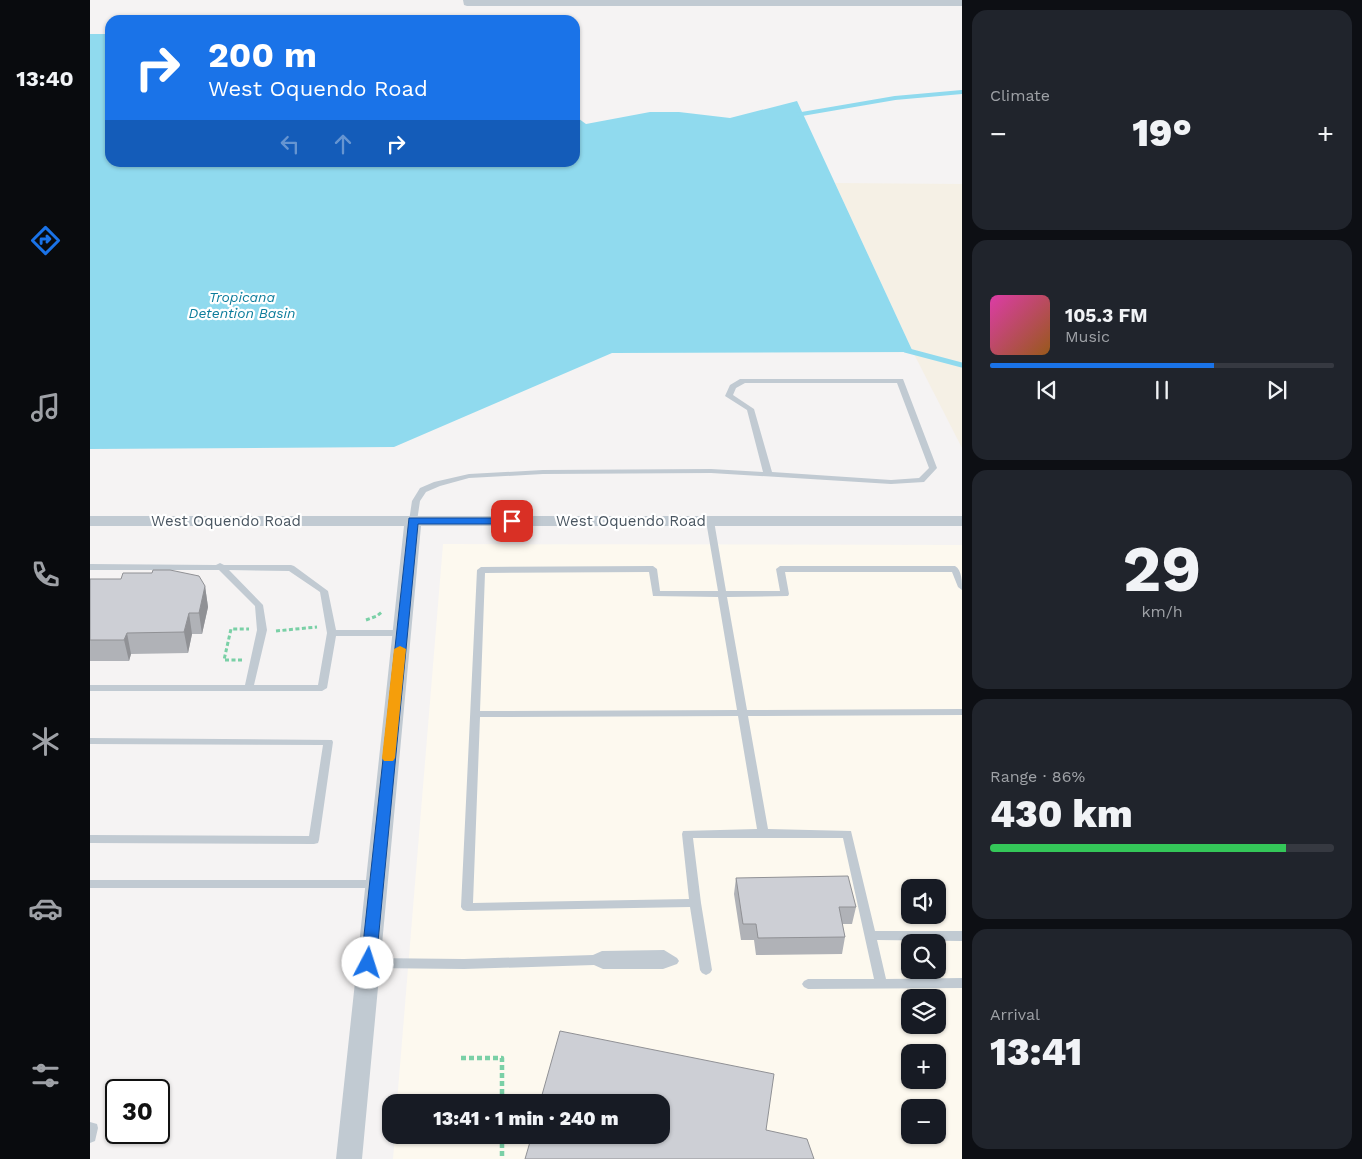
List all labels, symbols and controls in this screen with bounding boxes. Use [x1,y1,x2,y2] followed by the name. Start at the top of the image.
[208,34,317,76] text: 200 m
[125,35,190,100] icon: right
[16,66,74,91] text: 13:40
[208,76,428,101] text: West Oquendo Road
[990,86,1050,105] text: Climate
[1132,111,1192,155] text: 19°
[990,117,1007,150] text: −
[1317,117,1334,150] text: +
[276,130,304,158] icon: left
[329,130,357,158] icon: ahead
[382,130,410,158] icon: right
[28,223,63,258] icon: directions
[189,289,296,321] water label: Tropicana Detention Basin
[1065,304,1148,327] text: 105.3 FM
[1065,327,1110,346] text: Music
[1033,376,1061,404] icon: previous
[1148,376,1176,404] icon: pause
[1263,376,1291,404] icon: next
[28,390,63,425] icon: music
[491,500,533,542] pin
[498,507,526,535] icon: arrive
[151,512,301,530] street label: West Oquendo Road
[556,512,706,530] street label: West Oquendo Road
[1123,531,1201,607] text: 29
[28,557,63,592] icon: phone
[1141,602,1183,621] text: km/h
[28,724,63,759] icon: climate
[990,767,1085,786] text: Range · 86%
[990,792,1133,836] text: 430 km
[901,879,946,1144] map controls
[901,879,946,924] button: sound
[28,891,63,926] icon: car
[901,934,946,979] button: search
[341,936,393,988] position arrow
[901,989,946,1034] button: layers
[990,1005,1040,1024] text: Arrival
[990,1030,1082,1074] text: 13:41
[901,1044,946,1089] button: +
[28,1058,63,1093] icon: filters
[105,1079,170,1144] speed limit sign: 30
[901,1099,946,1144] button: −
[433,1107,619,1130] text: 13:41 · 1 min · 240 m

